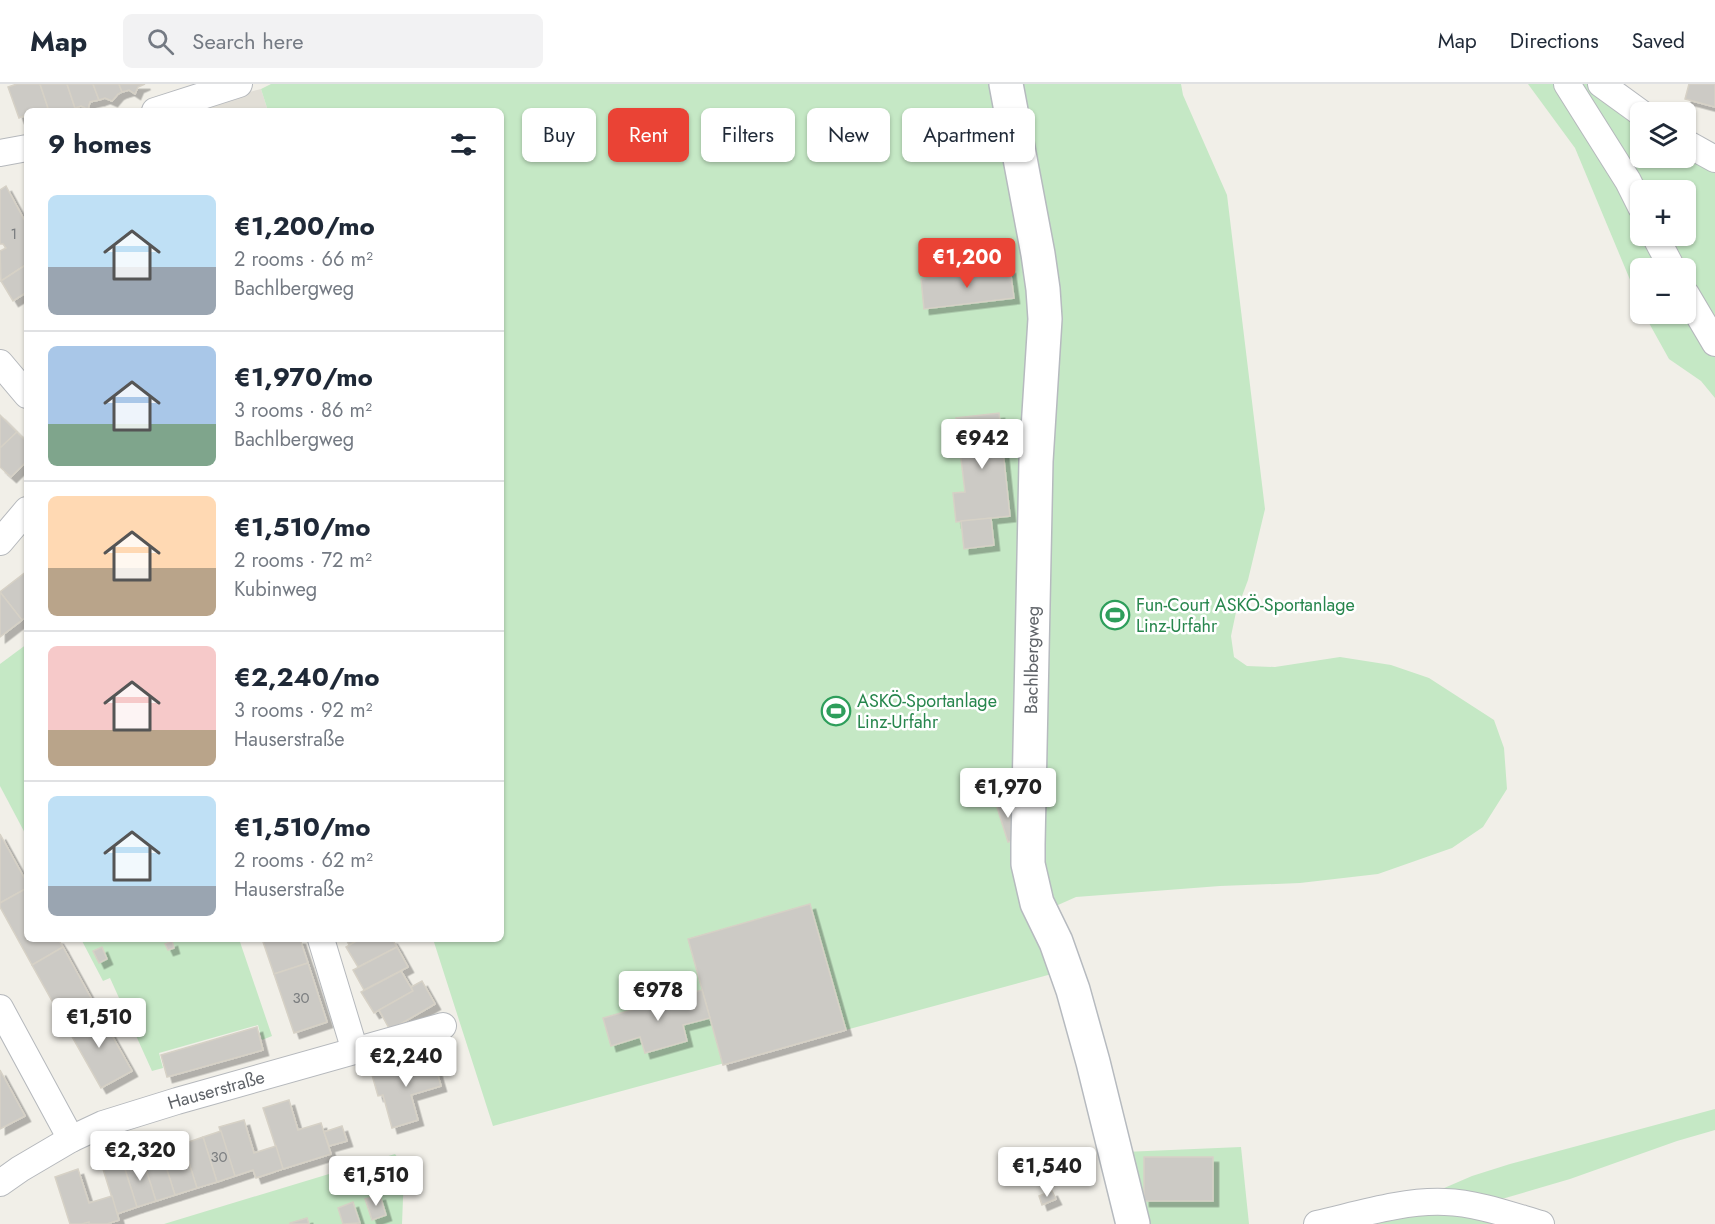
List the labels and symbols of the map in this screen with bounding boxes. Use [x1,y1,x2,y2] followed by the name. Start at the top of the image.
[11,223,17,245] house number: 1
[918,238,1016,289] pin: €1,200
[946,419,1018,470] pin: €942
[1136,592,1355,639] place label: Fun-Court ASKÖ-Sportanlage Linz-Urfahr
[1099,599,1131,631] sports icon: Fun-Court ASKÖ-Sportanlage Linz-Urfahr
[1018,606,1046,714] street label: Bachlbergweg
[857,688,997,735] place label: ASKÖ-Sportanlage Linz-Urfahr
[820,695,852,727] sports icon: ASKÖ-Sportanlage Linz-Urfahr
[959,768,1057,819] pin: €1,970
[622,971,694,1022] pin: €978
[292,987,310,1009] house number: 30
[50,998,148,1049] pin: €1,510
[357,1037,455,1088] pin: €2,240
[164,1064,268,1116] street label: Hauserstraße
[91,1131,189,1182] pin: €2,320
[210,1146,228,1168] house number: 30
[998,1147,1096,1198] pin: €1,540
[327,1156,425,1207] pin: €1,510

